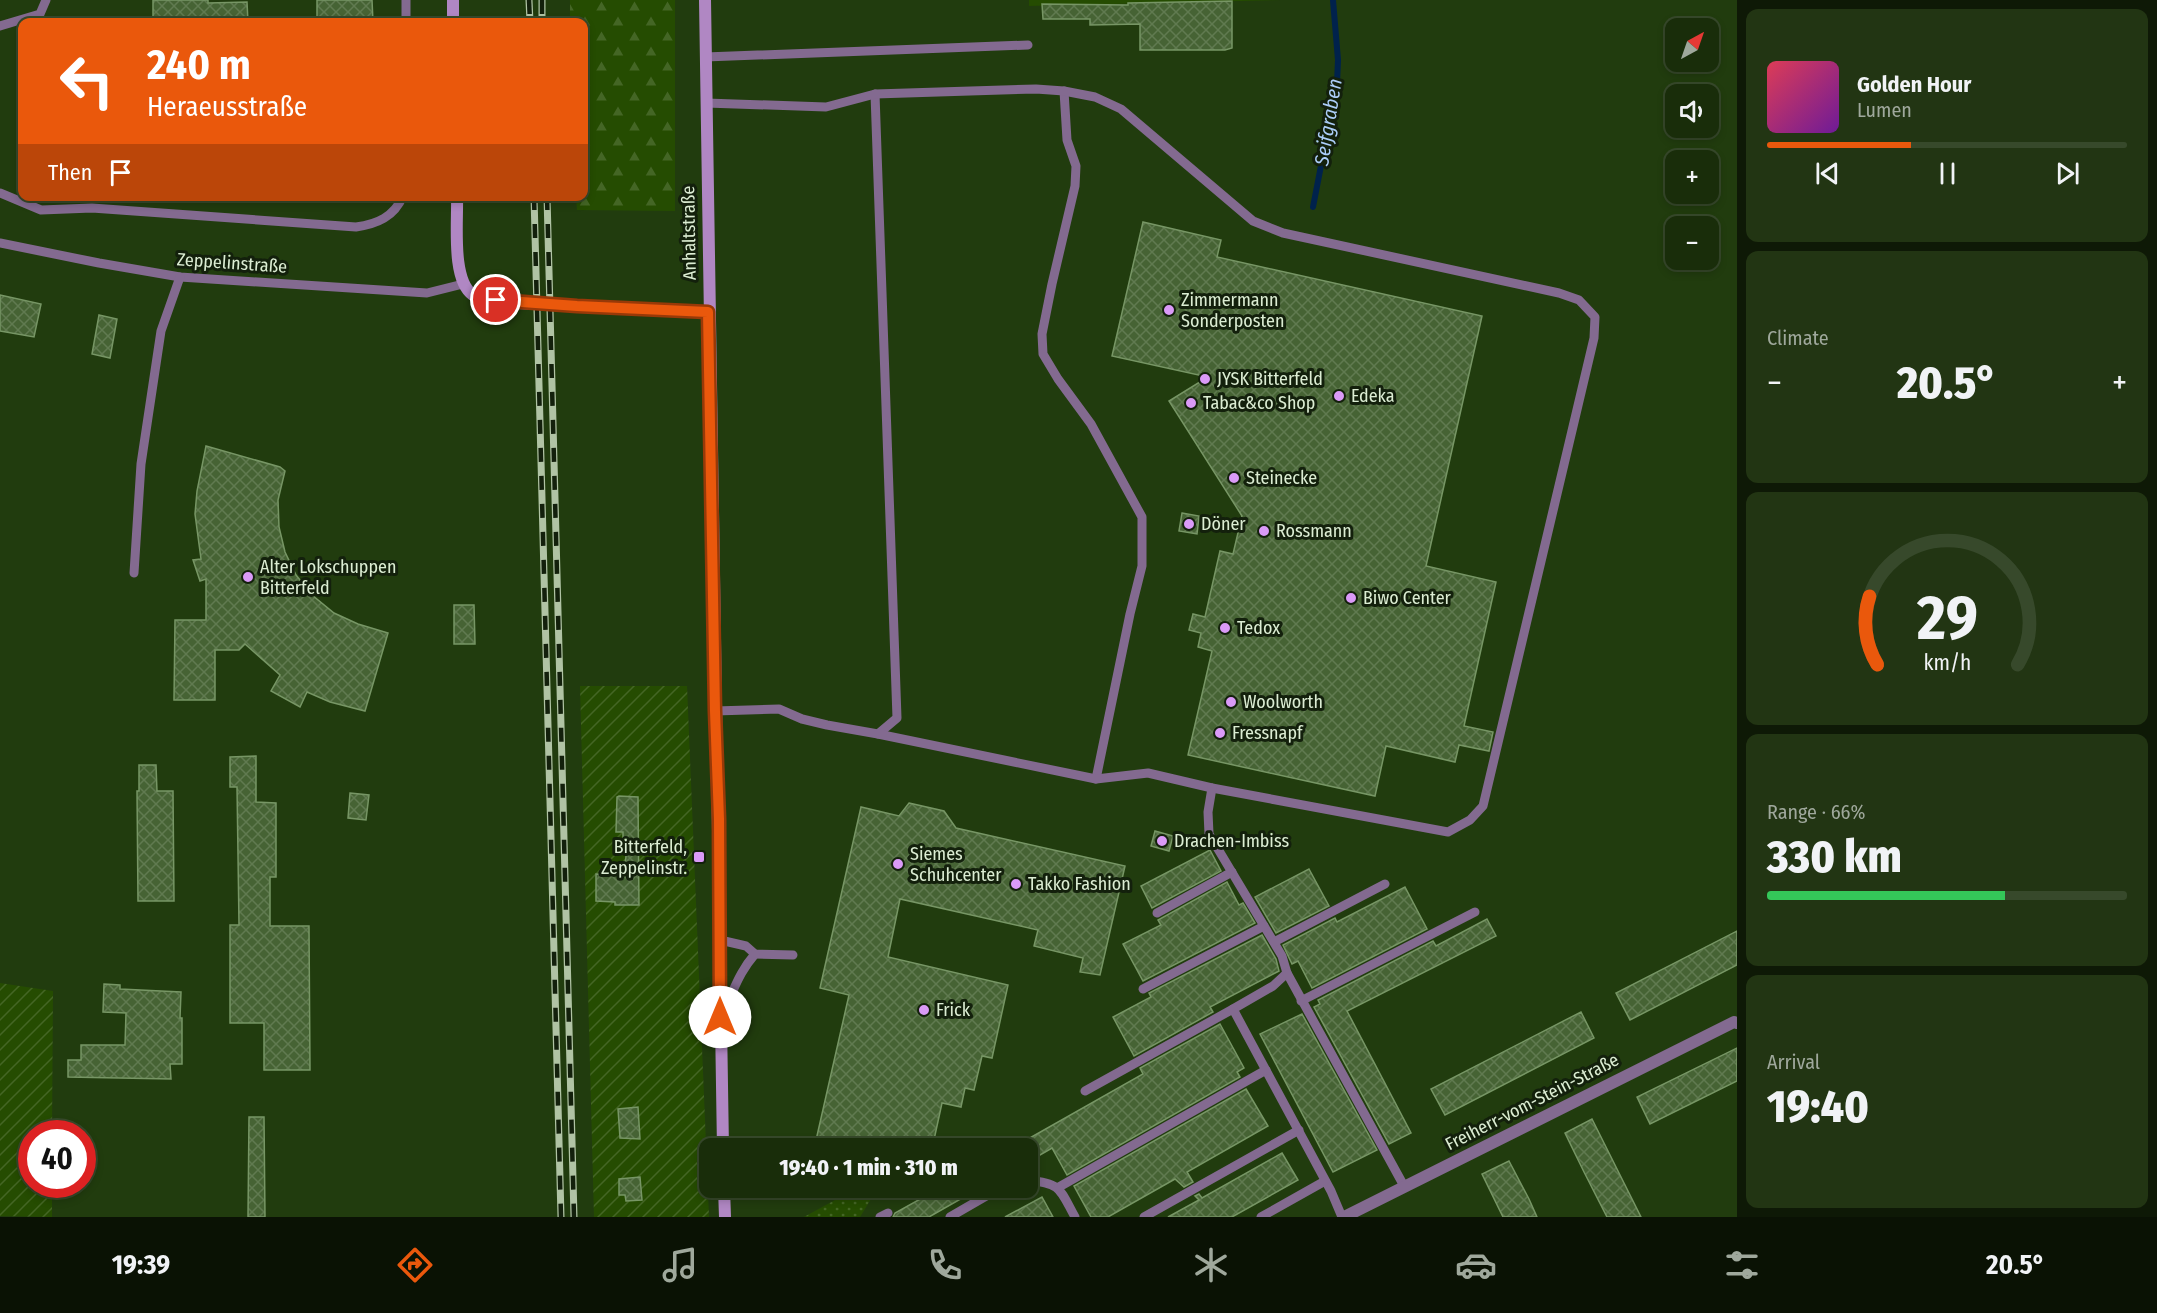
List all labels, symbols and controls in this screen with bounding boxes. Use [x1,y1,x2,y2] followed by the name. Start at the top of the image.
[1665,18,1719,72] north arrow
[1665,18,1719,270] map controls
[147,40,251,90] text: 240 m
[48,42,126,120] icon: left
[1857,71,1971,98] text: Golden Hour
[1309,77,1347,168] water label: Seifgraben
[1665,84,1719,138] button: sound
[147,91,307,123] text: Heraeusstraße
[1857,98,1912,122] text: Lumen
[1665,150,1719,204] button: +
[104,156,137,189] icon: arrive
[1811,157,1844,190] icon: previous
[1931,157,1964,190] icon: pause
[2051,157,2084,190] icon: next
[48,159,92,186] text: Then
[677,186,701,280] street label: Anhaltstraße
[1665,216,1719,270] button: −
[176,248,288,278] street label: Zeppelinstraße
[470,274,521,325] pin
[479,283,512,316] icon: arrive
[1181,289,1284,332] place label: Zimmermann Sonderposten
[1162,303,1176,317] marker: Zimmermann Sonderposten
[1767,326,1829,350] text: Climate
[1897,356,1997,410] text: 20.5°
[1767,363,1782,403] text: −
[2112,363,2127,403] text: +
[1217,368,1323,390] place label: JYSK Bitterfeld
[1198,372,1212,386] marker: JYSK Bitterfeld
[1351,385,1395,407] place label: Edeka
[1332,389,1346,403] marker: Edeka
[1203,392,1315,414] place label: Tabac&co Shop
[1184,396,1198,410] marker: Tabac&co Shop
[1246,467,1317,489] place label: Steinecke
[1227,471,1241,485] marker: Steinecke
[1201,513,1246,535] place label: Döner
[1182,517,1196,531] marker: Döner
[1276,520,1352,542] place label: Rossmann
[1257,524,1271,538] marker: Rossmann
[260,556,396,599] place label: Alter Lokschuppen Bitterfeld
[241,570,255,584] marker: Alter Lokschuppen Bitterfeld
[1916,582,1977,657] text: 29
[1363,587,1452,609] place label: Biwo Center
[1344,591,1358,605] marker: Biwo Center
[1237,617,1280,639] place label: Tedox
[1218,621,1232,635] marker: Tedox
[1923,651,1971,677] text: km/h
[1243,691,1323,713] place label: Woolworth
[1224,695,1238,709] marker: Woolworth
[1232,722,1304,744] place label: Fressnapf
[1213,726,1227,740] marker: Fressnapf
[1767,800,1865,824] text: Range · 66%
[1174,830,1289,852] place label: Drachen-Imbiss
[1767,830,1902,884] text: 330 km
[1155,834,1169,848] marker: Drachen-Imbiss
[601,836,687,879] place label: Bitterfeld, Zeppelinstr.
[910,843,1002,886] place label: Siemes Schuhcenter
[692,850,706,864] marker: Bitterfeld, Zeppelinstr.
[891,857,905,871] marker: Siemes Schuhcenter
[1028,873,1131,895] place label: Takko Fashion
[1009,877,1023,891] marker: Takko Fashion
[688,985,752,1049] position arrow
[936,999,971,1021] place label: Frick
[917,1003,931,1017] marker: Frick
[1442,1049,1622,1155] street label: Freiherr-vom-Stein-Straße
[1767,1050,1820,1074] text: Arrival
[1767,1080,1869,1134] text: 19:40
[18,1120,96,1198] speed limit sign: 40
[779,1154,958,1181] text: 19:40 · 1 min · 310 m
[394,1244,436,1286] icon: directions
[659,1244,701,1286] icon: music
[924,1244,966,1286] icon: phone
[1190,1244,1232,1286] icon: climate
[1455,1244,1497,1286] icon: car
[1721,1244,1763,1286] icon: filters
[112,1249,170,1281] text: 19:39
[1986,1249,2045,1281] text: 20.5°

